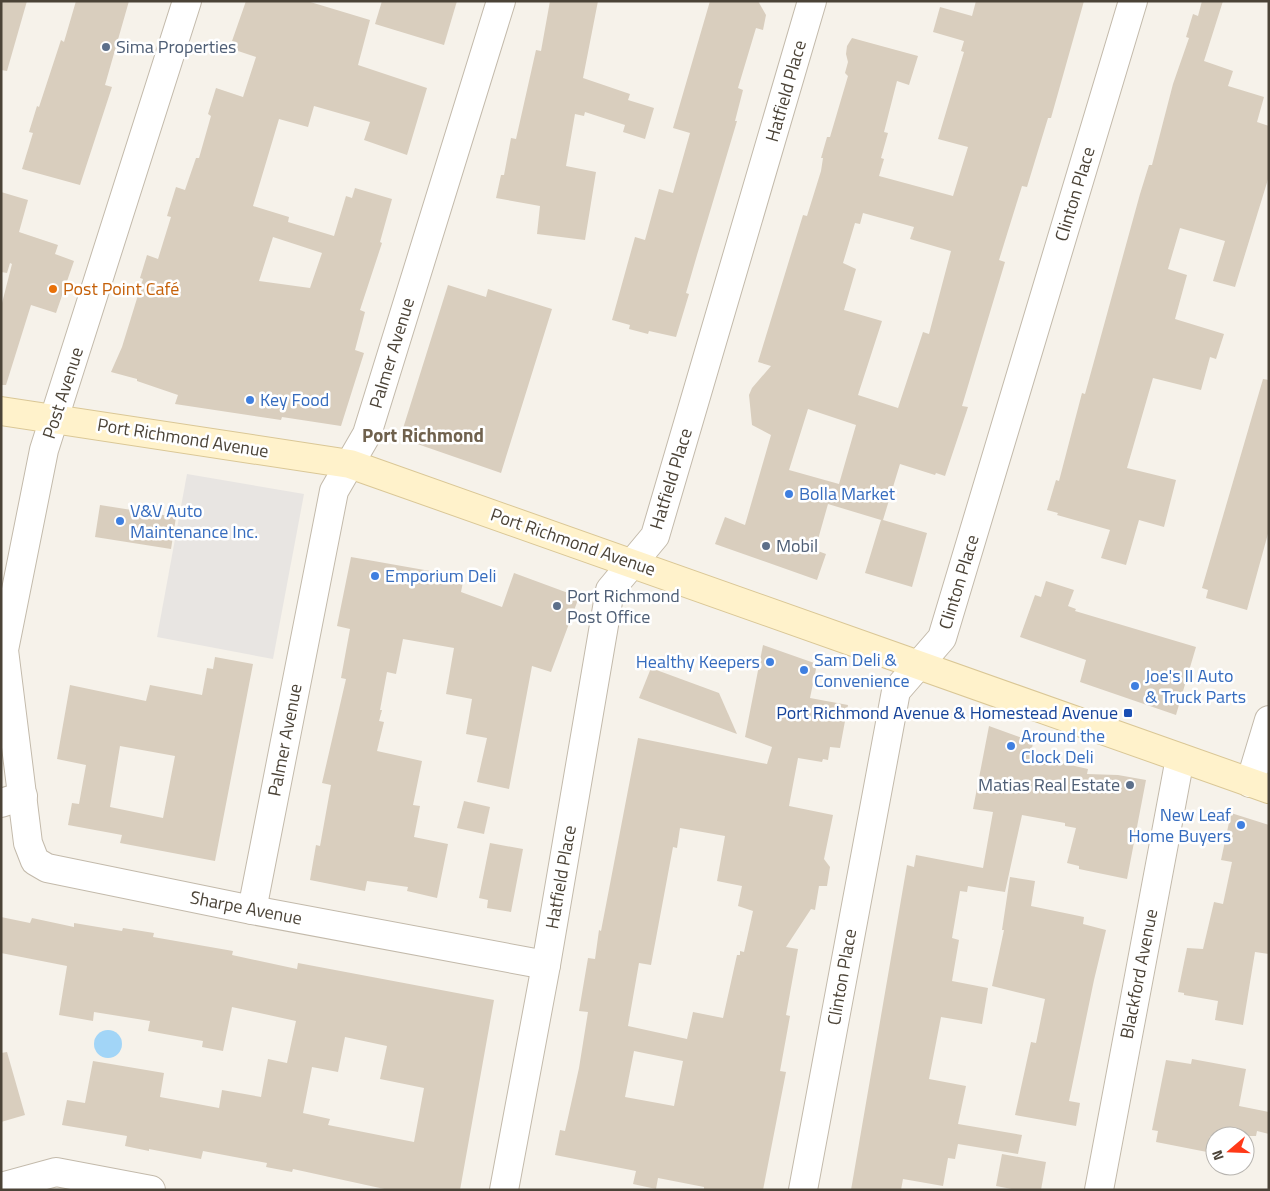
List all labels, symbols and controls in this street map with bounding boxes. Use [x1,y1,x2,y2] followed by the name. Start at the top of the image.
[116,33,236,60] place label: Sima Properties
[758,37,813,145] street label: Hatfield Place
[100,41,112,53] marker: Sima Properties
[1047,143,1102,244] street label: Clinton Place
[63,275,179,302] place label: Post Point Café
[47,283,59,295] marker: Post Point Café
[362,294,421,411] street label: Palmer Avenue
[35,343,90,442] street label: Post Avenue
[260,386,329,413] place label: Key Food
[244,394,256,406] marker: Key Food
[95,411,271,464] street label: Port Richmond Avenue
[362,420,484,449] district label: Port Richmond
[642,425,699,533] street label: Hatfield Place
[799,480,896,507] place label: Bolla Market
[783,488,795,500] marker: Bolla Market
[130,497,258,545] place label: V&V Auto Maintenance Inc.
[487,501,659,582] street label: Port Richmond Avenue
[114,515,126,527] marker: V&V Auto Maintenance Inc.
[931,531,986,632] street label: Clinton Place
[776,532,818,559] place label: Mobil
[760,540,772,552] marker: Mobil
[385,562,497,589] place label: Emporium Deli
[369,570,381,582] marker: Emporium Deli
[567,582,680,630] place label: Port Richmond Post Office
[551,600,563,612] marker: Port Richmond Post Office
[814,646,909,694] place label: Sam Deli & Convenience
[636,648,760,675] place label: Healthy Keepers
[764,656,776,668] marker: Healthy Keepers
[1145,662,1246,710] place label: Joe's II Auto & Truck Parts
[798,664,810,676] marker: Sam Deli & Convenience
[1129,680,1141,692] marker: Joe's II Auto & Truck Parts
[260,681,309,799] street label: Palmer Avenue
[776,699,1118,726] place label: Port Richmond Avenue & Homestead Avenue
[1122,707,1134,719] marker: Port Richmond Avenue & Homestead Avenue
[1021,722,1105,770] place label: Around the Clock Deli
[1005,740,1017,752] marker: Around the Clock Deli
[978,771,1120,798] place label: Matias Real Estate
[1124,779,1136,791] marker: Matias Real Estate
[1128,801,1231,849] place label: New Leaf Home Buyers
[1235,819,1247,831] marker: New Leaf Home Buyers
[538,823,583,931] street label: Hatfield Place
[188,883,304,932] street label: Sharpe Avenue
[1113,907,1164,1041] street label: Blackford Avenue
[820,926,863,1027] street label: Clinton Place
[1205,1126,1255,1176] north arrow
[1206,1147,1229,1163] text: N

